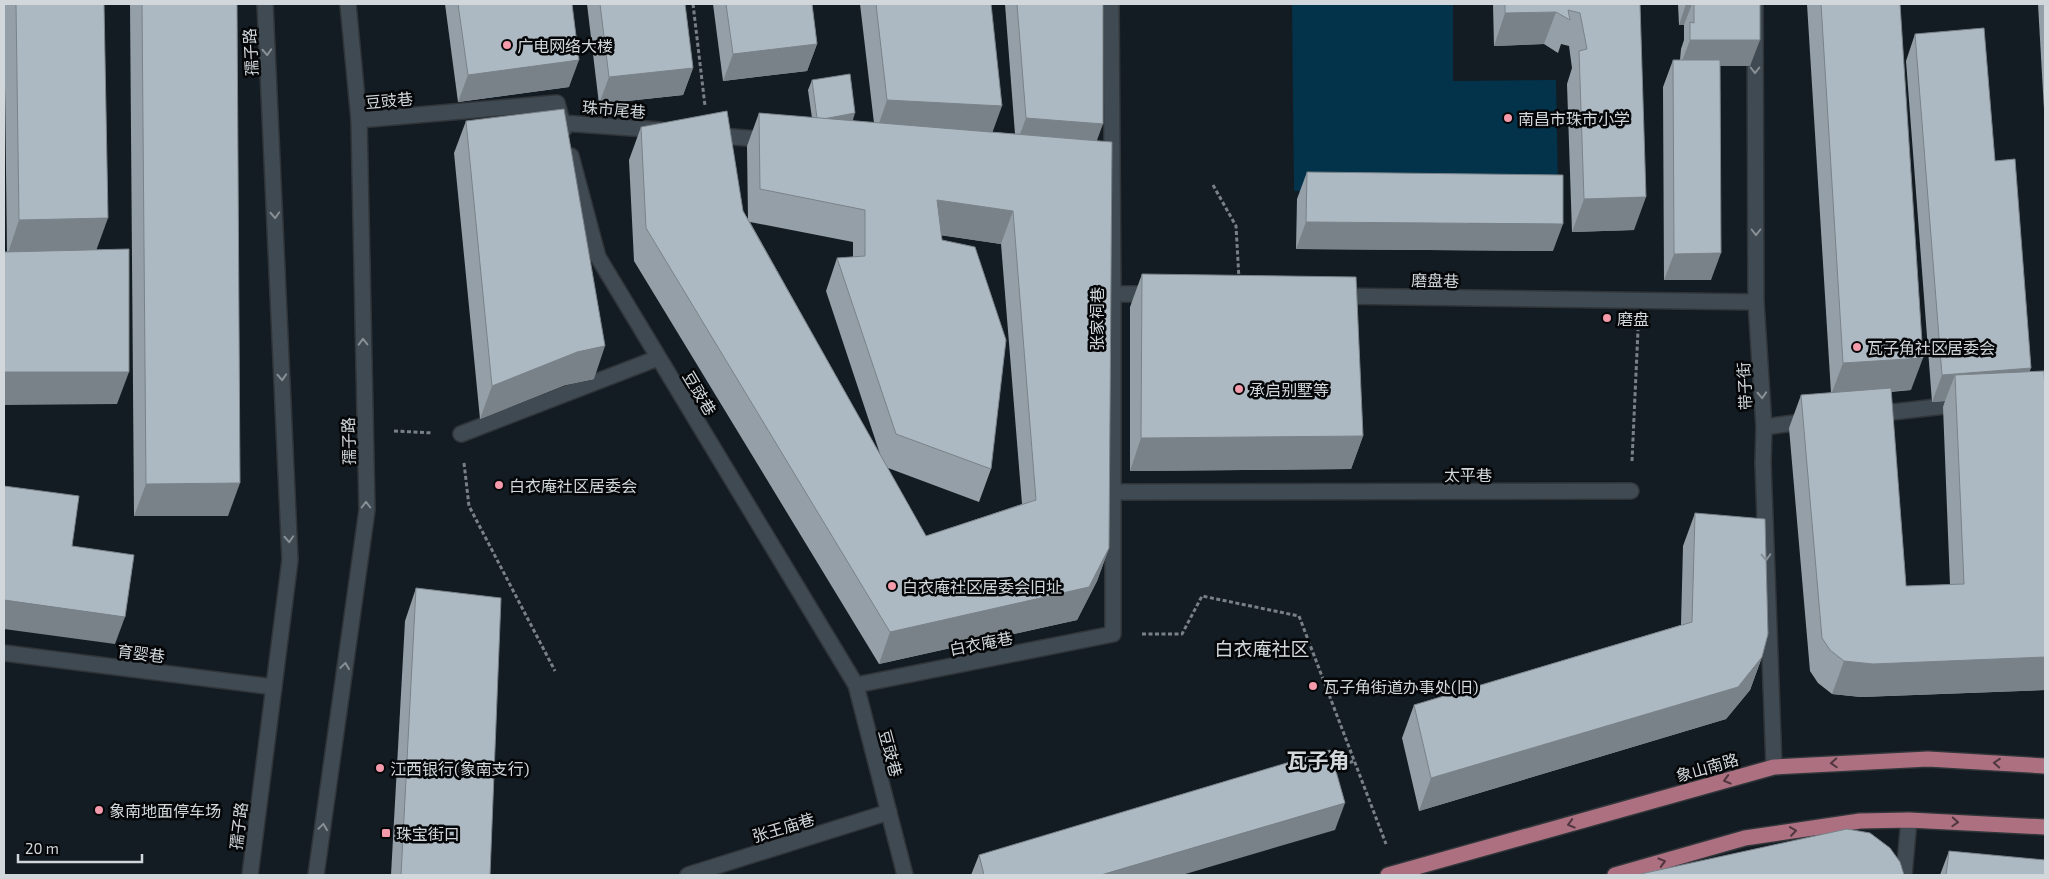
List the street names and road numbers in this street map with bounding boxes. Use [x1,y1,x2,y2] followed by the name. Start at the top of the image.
[239,28,261,76] street label: 孺子路
[364,88,414,112] street label: 豆豉巷
[581,97,647,121] street label: 珠市尾巷
[1411,270,1459,290] street label: 磨盘巷
[1087,287,1106,351] street label: 张家祠巷
[1733,362,1755,410] street label: 带子街
[679,368,721,418] street label: 豆豉巷
[338,417,358,465] street label: 孺子路
[1444,465,1492,484] street label: 太平巷
[948,628,1014,658] street label: 白衣庵巷
[116,641,166,665] street label: 育婴巷
[876,727,906,779] street label: 豆豉巷
[1674,749,1740,785] street label: 象山南路
[226,801,250,851] street label: 孺子路
[750,809,816,845] street label: 张王庙巷

